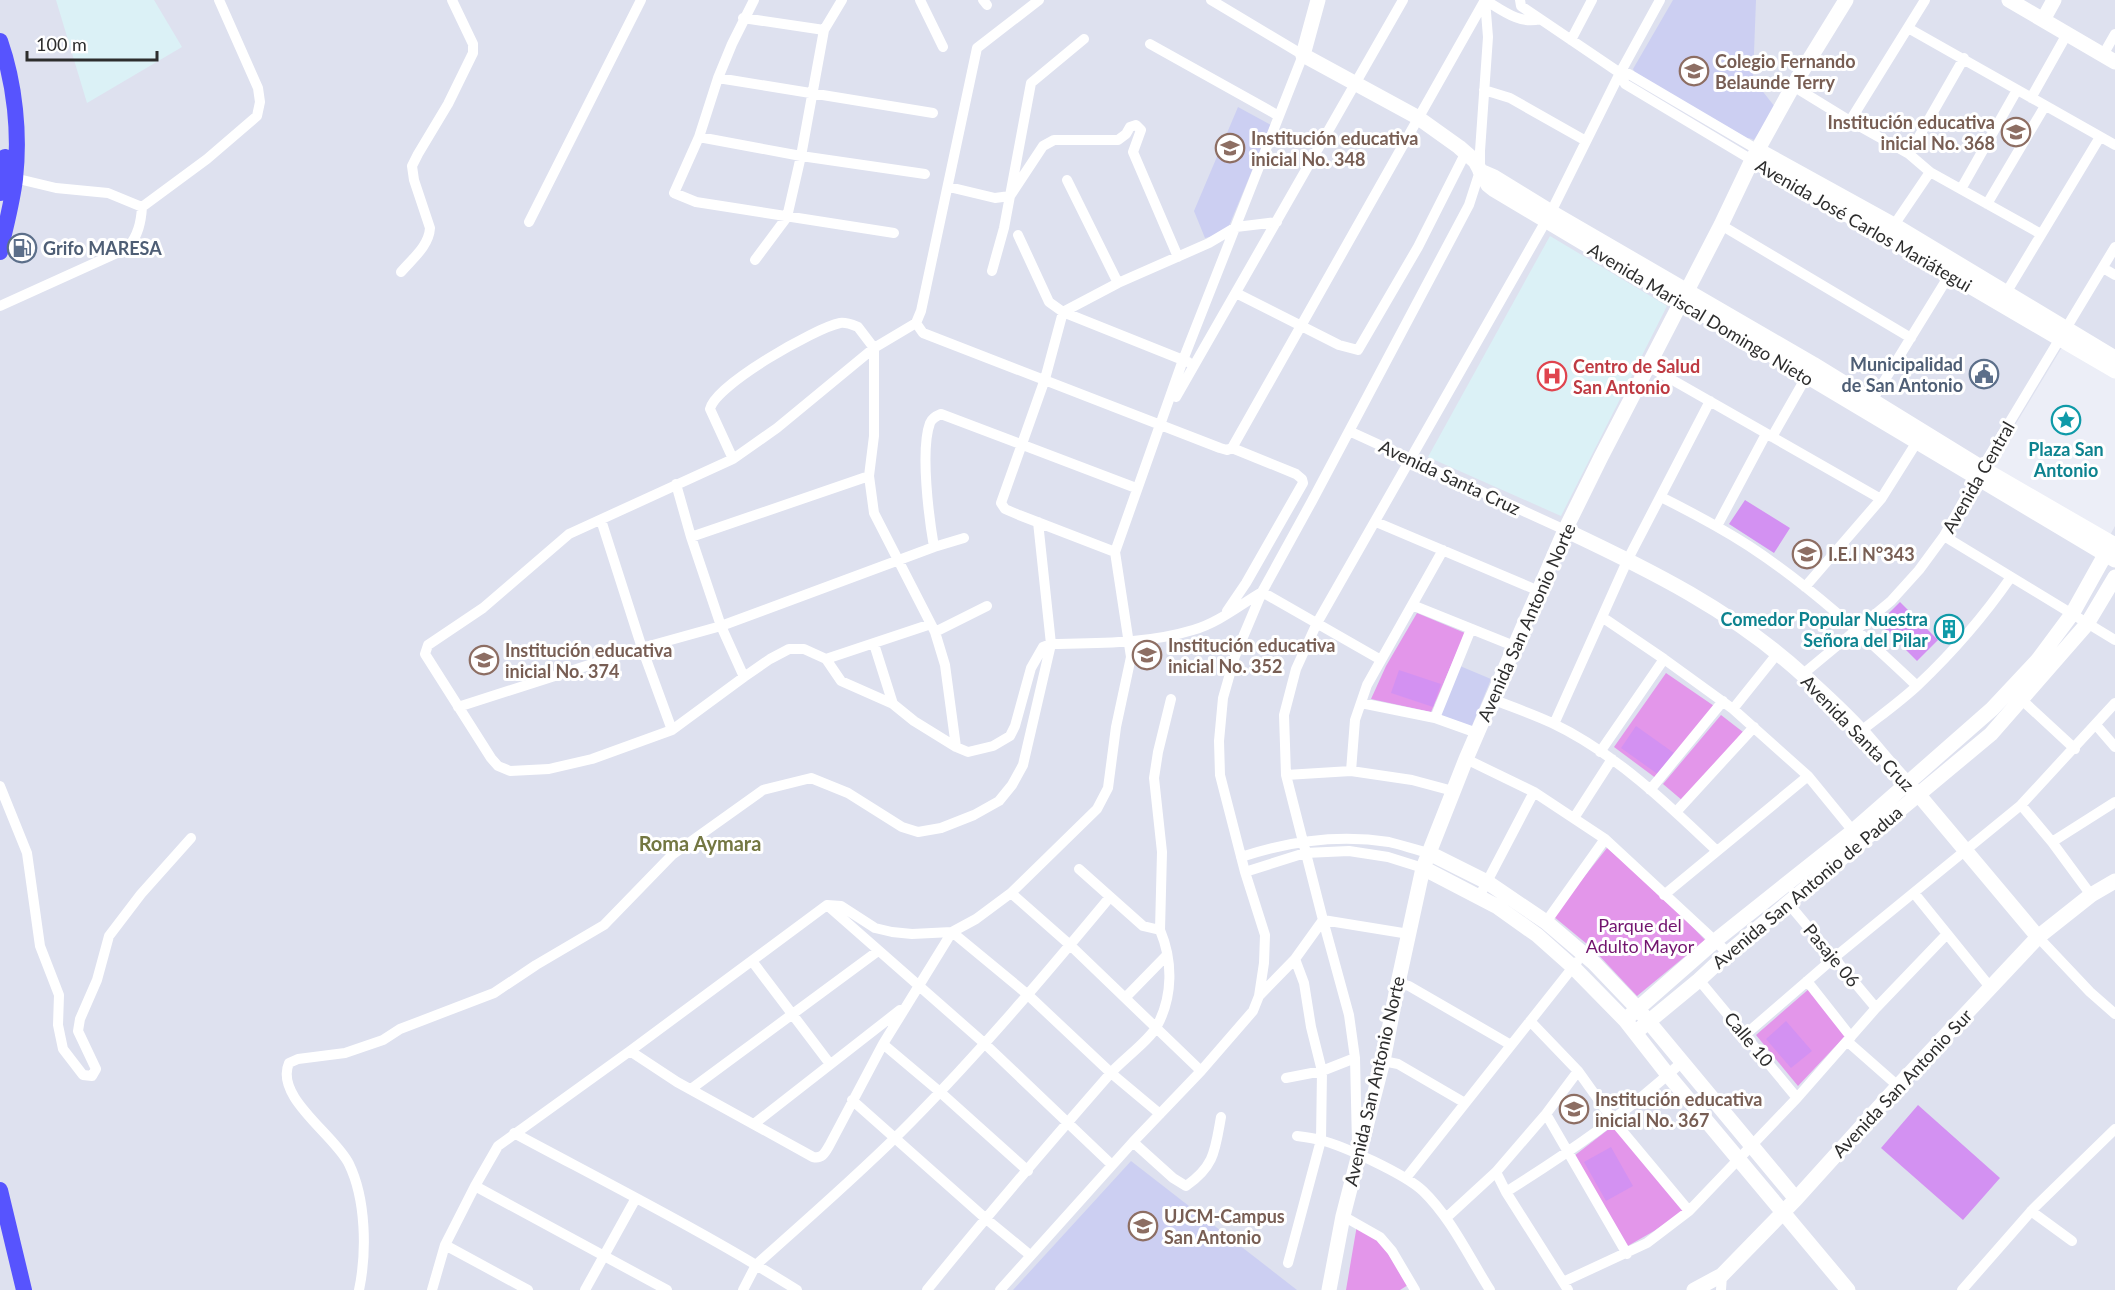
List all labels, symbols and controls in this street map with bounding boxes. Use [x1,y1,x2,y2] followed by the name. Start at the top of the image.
[27,24,158,62] scale bar
[36,33,87,55] text: 100 m
[1715,50,1856,93] place label: Colegio Fernando Belaunde Terry
[1678,55,1710,87] school or university icon: Colegio Fernando Belaunde Terry
[1828,111,1995,154] place label: Institución educativa inicial No. 368
[2000,116,2032,148] school or university icon: Institución educativa inicial No. 368
[1251,127,1418,170] place label: Institución educativa inicial No. 348
[1214,132,1246,164] school or university icon: Institución educativa inicial No. 348
[1752,154,1976,296] street label: Avenida José Carlos Mariátegui
[6,232,38,264] fuel station icon: Grifo MARESA
[43,237,162,259] place label: Grifo MARESA
[1584,238,1818,390] street label: Avenida Mariscal Domingo Nieto
[1841,353,1963,396] place label: Municipalidad de San Antonio
[1573,355,1700,398] place label: Centro de Salud San Antonio
[1968,358,2000,390] public building icon: Municipalidad de San Antonio
[1536,360,1568,392] hospital icon: Centro de Salud San Antonio
[2050,404,2082,436] place icon: Plaza San Antonio
[1937,417,2019,537] street label: Avenida Central
[1376,435,1524,519] street label: Avenida Santa Cruz
[2028,438,2104,481] place label: Plaza San Antonio
[1472,519,1580,725] street label: Avenida San Antonio Norte
[1791,538,1823,570] school or university icon: I.E.I N°343
[1828,543,1915,565] place label: I.E.I N°343
[1720,608,1928,651] place label: Comedor Popular Nuestra Señora del Pilar
[1933,613,1965,645] building icon: Comedor Popular Nuestra Señora del Pilar
[1168,634,1335,677] place label: Institución educativa inicial No. 352
[505,639,672,682] place label: Institución educativa inicial No. 374
[1131,639,1163,671] school or university icon: Institución educativa inicial No. 352
[468,644,500,676] school or university icon: Institución educativa inicial No. 374
[1797,670,1919,796] street label: Avenida Santa Cruz
[1708,801,1906,973] street label: Avenida San Antonio de Padua
[639,831,761,855] district label: Roma Aymara
[1586,914,1695,957] park label: Parque del Adulto Mayor
[1799,919,1865,991] street label: Pasaje 06
[1339,974,1409,1188] street label: Avenida San Antonio Norte
[1828,1004,1977,1162] street label: Avenida San Antonio Sur
[1720,1007,1778,1071] street label: Calle 10
[1595,1088,1762,1131] place label: Institución educativa inicial No. 367
[1558,1093,1590,1125] school or university icon: Institución educativa inicial No. 367
[1164,1205,1285,1248] place label: UJCM-Campus San Antonio
[1127,1210,1159,1242] school or university icon: UJCM-Campus San Antonio

